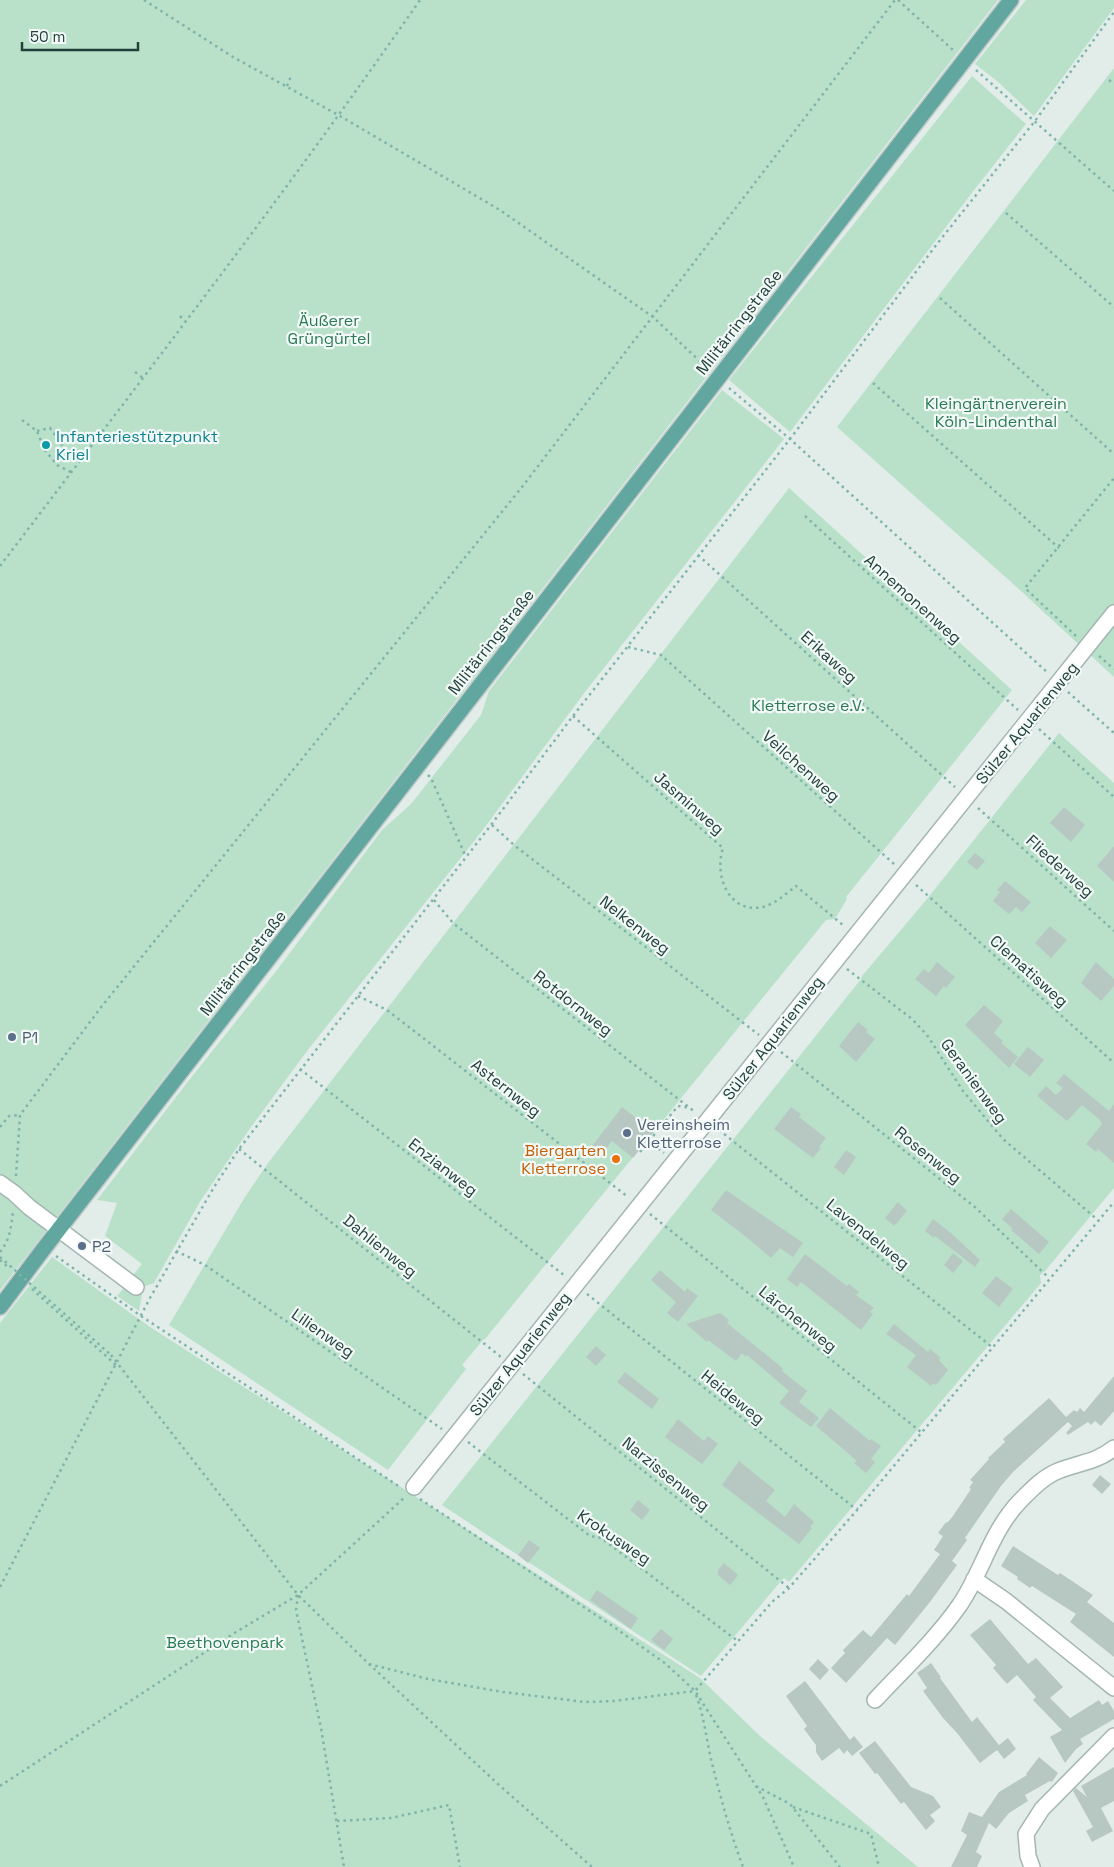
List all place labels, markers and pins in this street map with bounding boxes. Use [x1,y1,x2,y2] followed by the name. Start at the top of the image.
[56,426,218,465] place label: Infanteriestützpunkt Kriel
[40,439,52,451] marker: Infanteriestützpunkt Kriel
[22,1027,38,1048] place label: P1
[6,1031,18,1043] marker: P1
[637,1114,730,1153] place label: Vereinsheim Kletterrose
[621,1127,633,1139] marker: Vereinsheim Kletterrose
[521,1140,606,1179] place label: Biergarten Kletterrose
[610,1153,622,1165] marker: Biergarten Kletterrose
[92,1236,111,1257] place label: P2
[76,1240,88,1252] marker: P2

